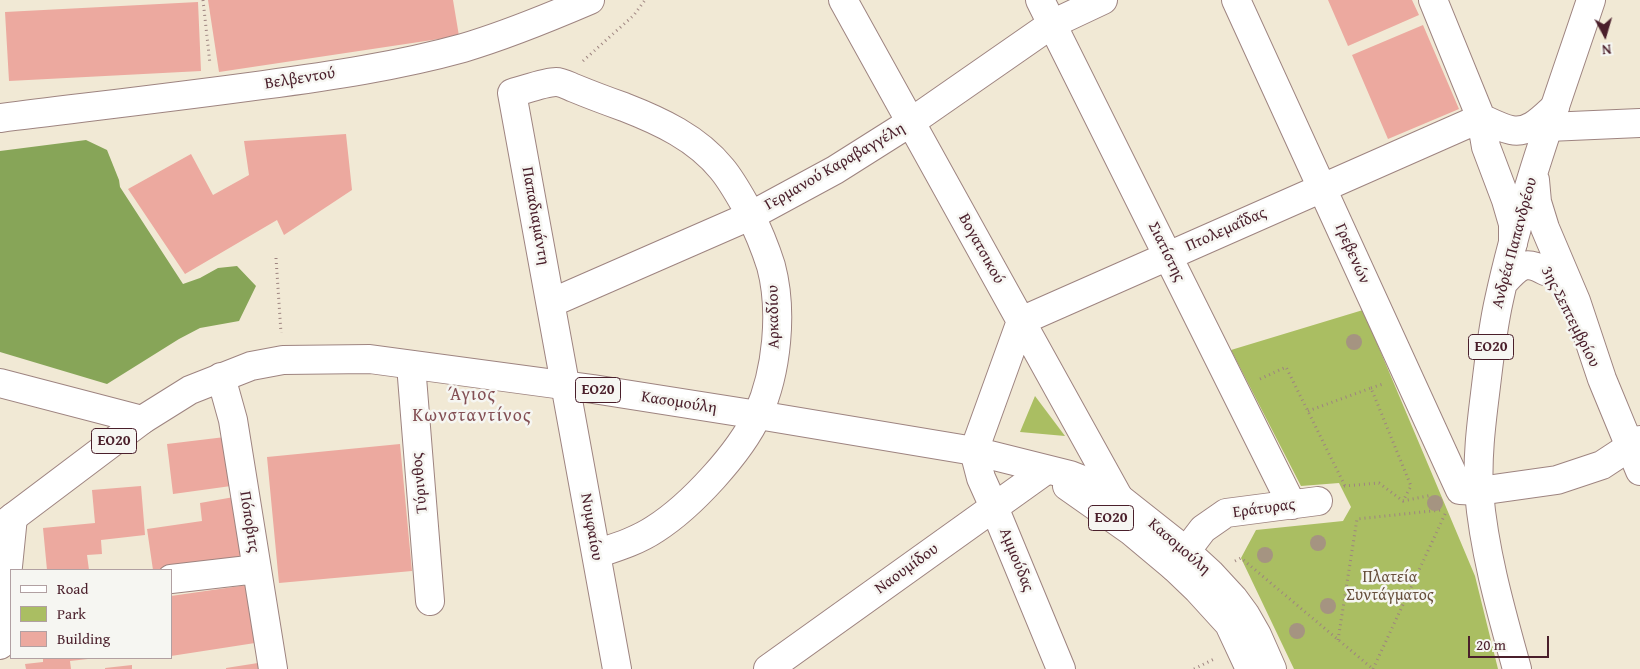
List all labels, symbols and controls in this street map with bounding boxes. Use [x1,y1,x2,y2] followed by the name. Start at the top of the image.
[1580,10,1630,60] north arrow
[1601,39,1612,60] text: N
[263,64,337,94] street label: Βελβεντού
[762,119,908,215] street label: Γερμανού Καραβαγγέλη
[517,165,553,267] street label: Παπαδιαμάντη
[1488,175,1542,311] street label: Ανδρέα Παπανδρέου
[1183,204,1269,256] street label: Πτολεμαΐδας
[954,210,1008,288] street label: Βογατσικού
[1143,219,1189,285] street label: Σιατίστης
[1330,221,1374,287] street label: Γρεβενών
[1536,263,1604,371] street label: 3ης Σεπτεμβρίου
[764,285,784,349] street label: Αρκαδίου
[1468,334,1514,360] road number: ΕΟ20
[576,378,620,402] road number: ΕΟ20
[411,384,533,426] district label: Άγιος Κωνσταντίνος
[640,388,718,418] street label: Κασομούλη
[92,428,136,454] road number: ΕΟ20
[408,452,432,514] street label: Τύρινθος
[235,490,263,554] street label: Πόποβιτς
[576,492,606,562] street label: Νυμφαίου
[1232,495,1296,523] street label: Εράτυρας
[1088,506,1134,530] road number: ΕΟ20
[1144,515,1214,579] street label: Κασομούλη
[995,525,1037,595] street label: Αμμούδας
[872,540,942,598] street label: Ναουμίδου
[1346,568,1434,606] park label: Πλατεία Συντάγματος
[10,569,172,659] legend
[57,578,88,599] text: Road
[57,603,86,624] text: Park
[1470,626,1551,658] scale bar
[57,628,110,649] text: Building
[1476,634,1506,655] text: 20 m

